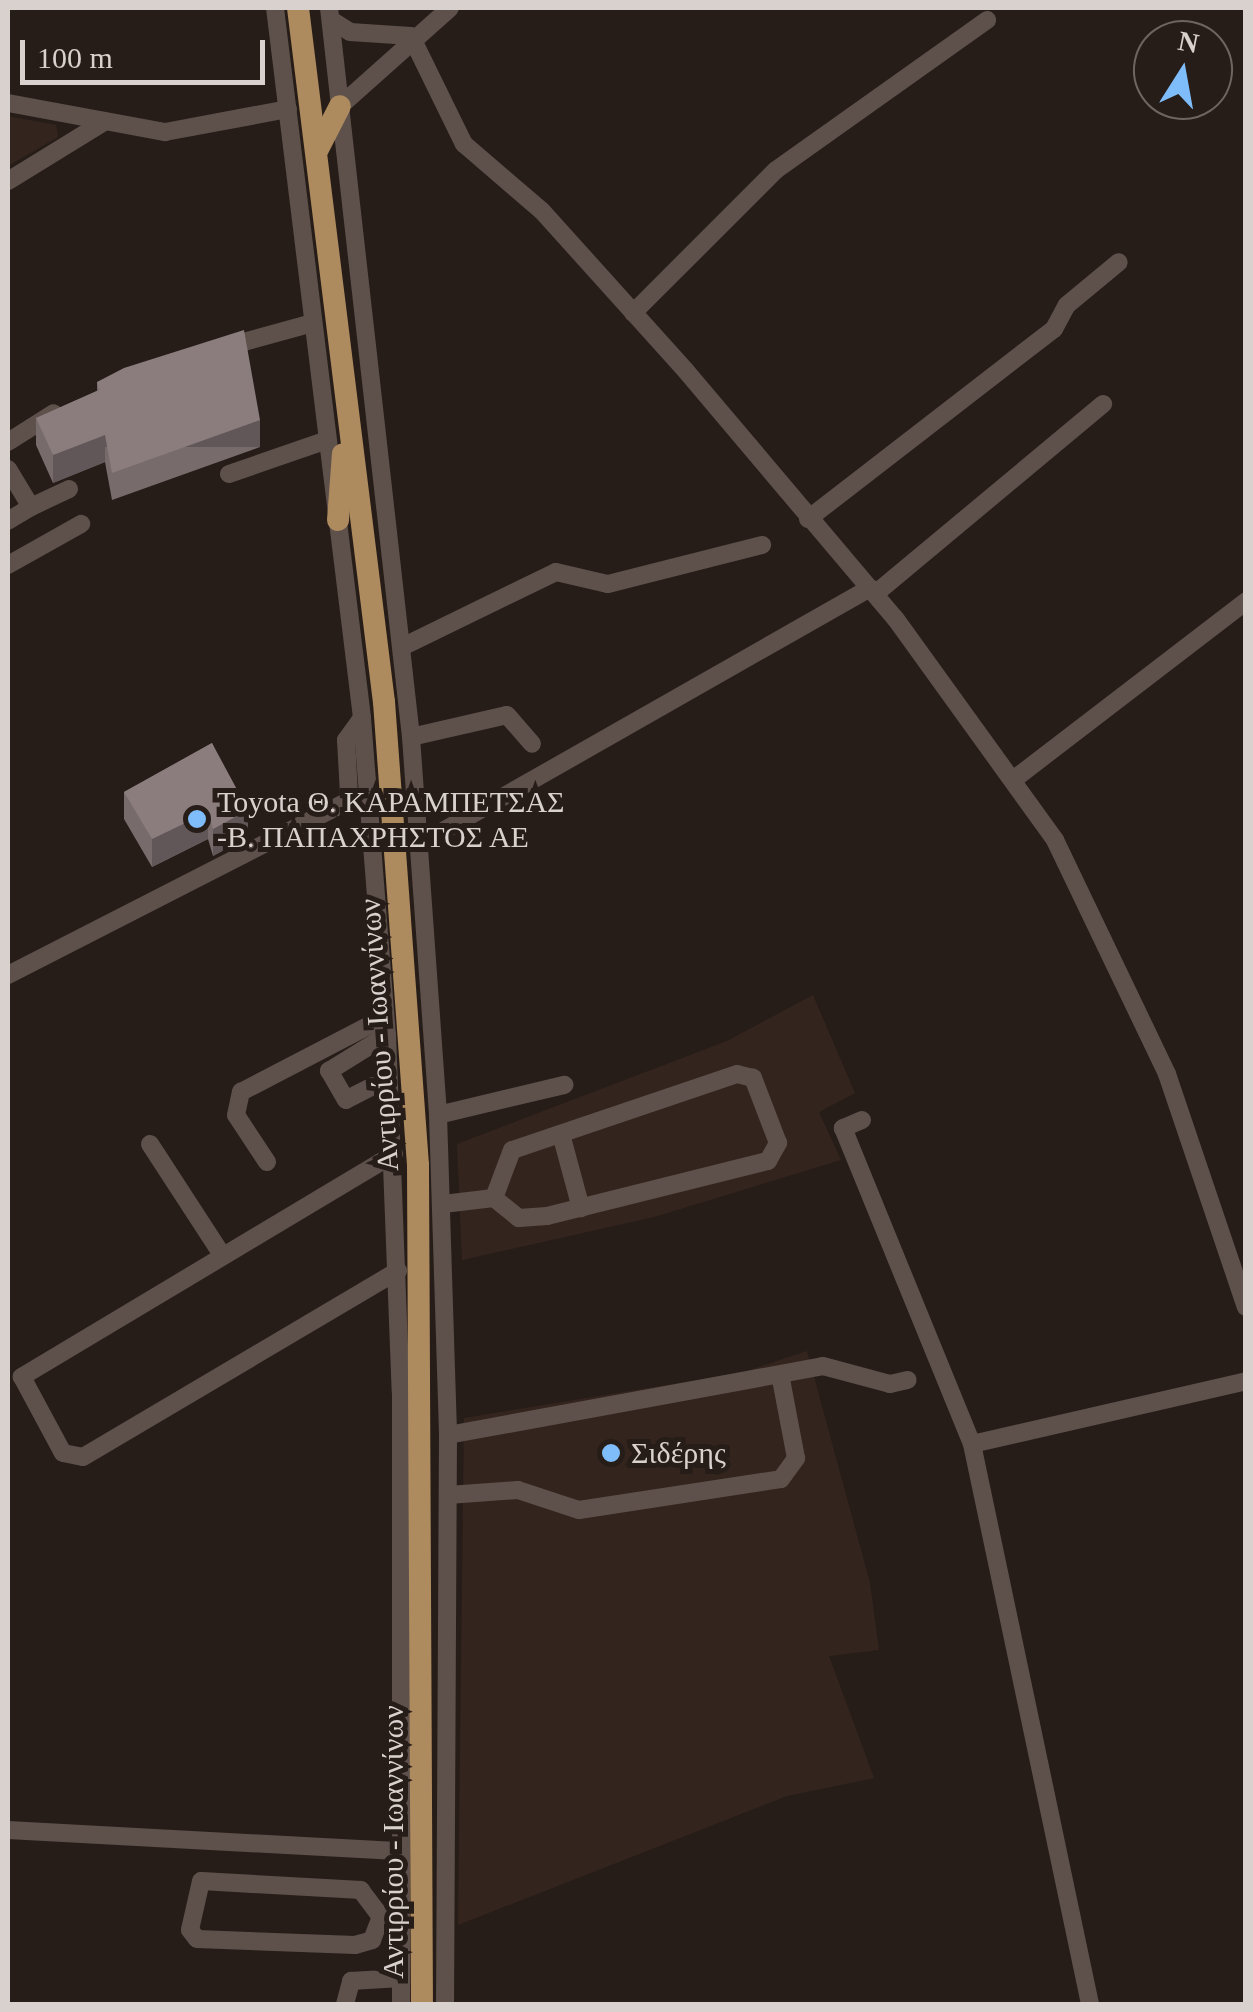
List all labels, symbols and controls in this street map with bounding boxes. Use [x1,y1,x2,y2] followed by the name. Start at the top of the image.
[25,20,270,82] scale bar
[1133,20,1233,120] north arrow
[1176,25,1201,59] text: N
[37,41,113,74] text: 100 m
[217,784,565,854] place label: Toyota Θ. ΚΑΡΑΜΠΕΤΣΑΣ -Β. ΠΑΠΑΧΡΗΣΤΟΣ ΑΕ
[186,808,208,830] marker: Toyota Θ. ΚΑΡΑΜΠΕΤΣΑΣ -Β. ΠΑΠΑΧΡΗΣΤΟΣ ΑΕ
[352,897,406,1173] street label: Αντιρρίου - Ιωαννίνων
[631,1435,726,1471] place label: Σιδέρης
[600,1442,622,1464] marker: Σιδέρης
[375,1705,411,1979] street label: Αντιρρίου - Ιωαννίνων

